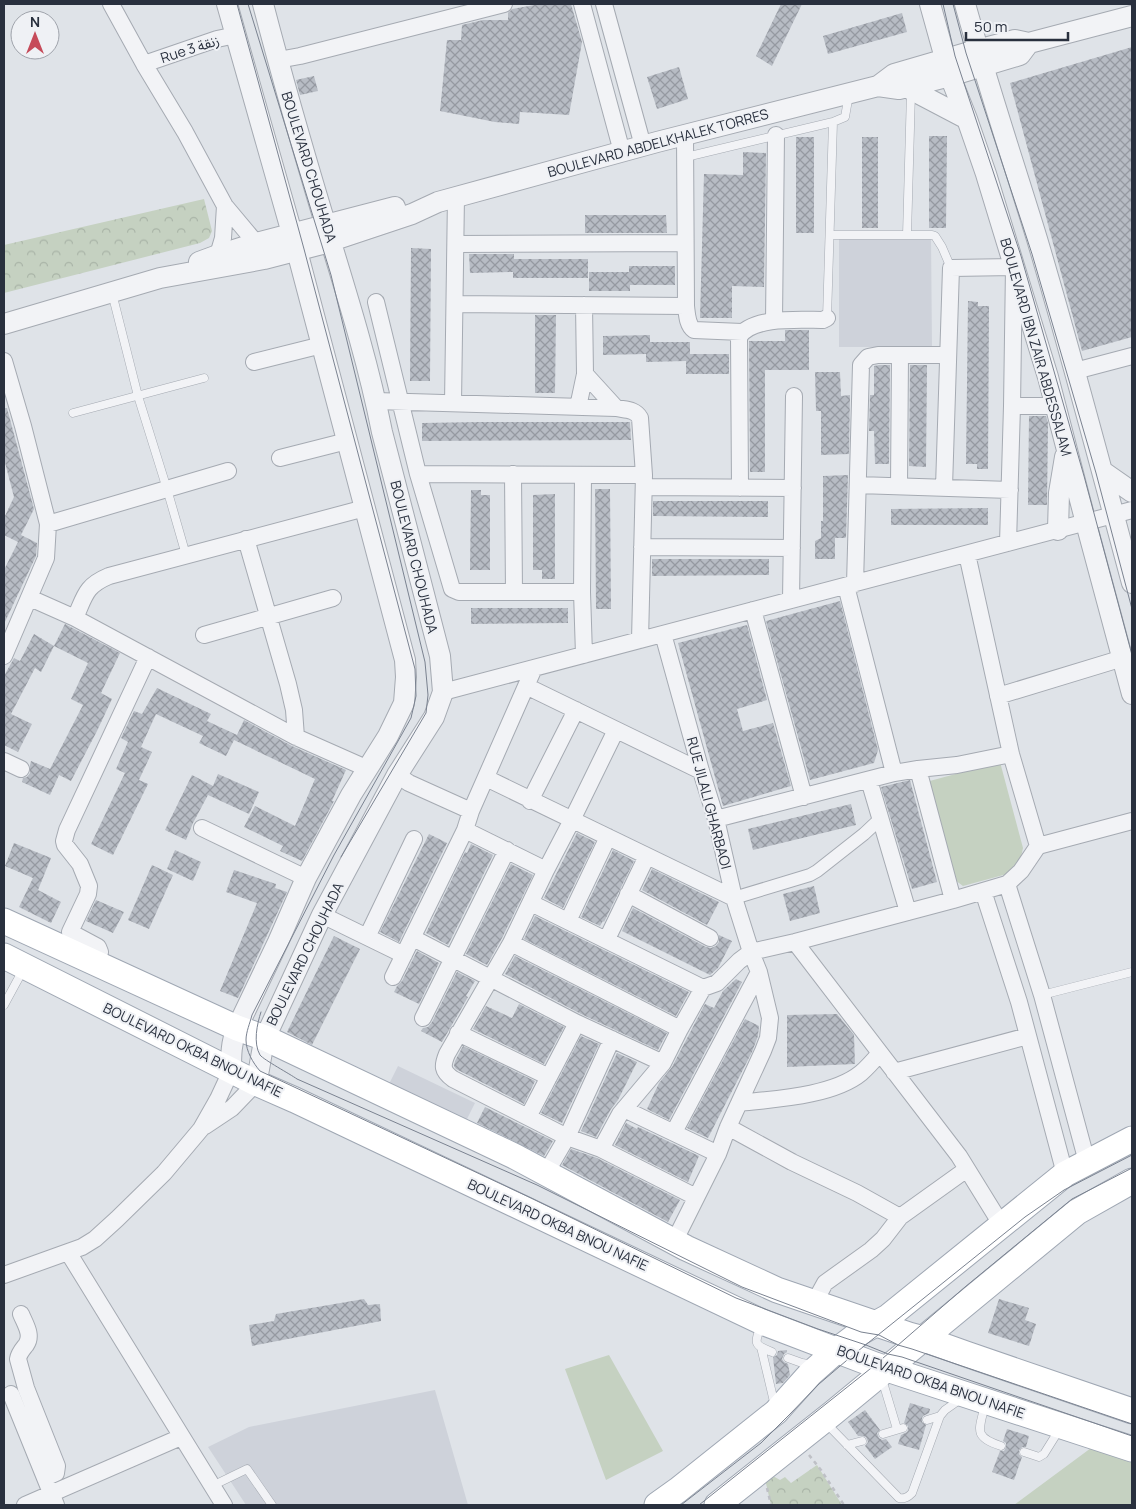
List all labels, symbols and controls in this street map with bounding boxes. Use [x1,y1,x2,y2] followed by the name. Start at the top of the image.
[10,10,60,60] north arrow
[966,10,1068,42] scale bar
[30,12,40,31] text: N
[974,16,1008,37] text: 50 m
[158,30,222,67] street label: Rue 3 زنقة
[277,89,342,245] street label: BOULEVARD CHOUHADA
[545,104,771,181] street label: BOULEVARD ABDELKHALEK TORRES
[996,236,1077,458] street label: BOULEVARD IBN ZAIR ABDESSALAM
[386,478,443,635] street label: BOULEVARD CHOUHADA
[683,735,736,871] street label: RUE JILALI GHARBAOI
[262,879,348,1029] street label: BOULEVARD CHOUHADA
[100,998,286,1101] street label: BOULEVARD OKBA BNOU NAFIE
[465,1174,652,1275] street label: BOULEVARD OKBA BNOU NAFIE
[835,1340,1028,1423] street label: BOULEVARD OKBA BNOU NAFIE

